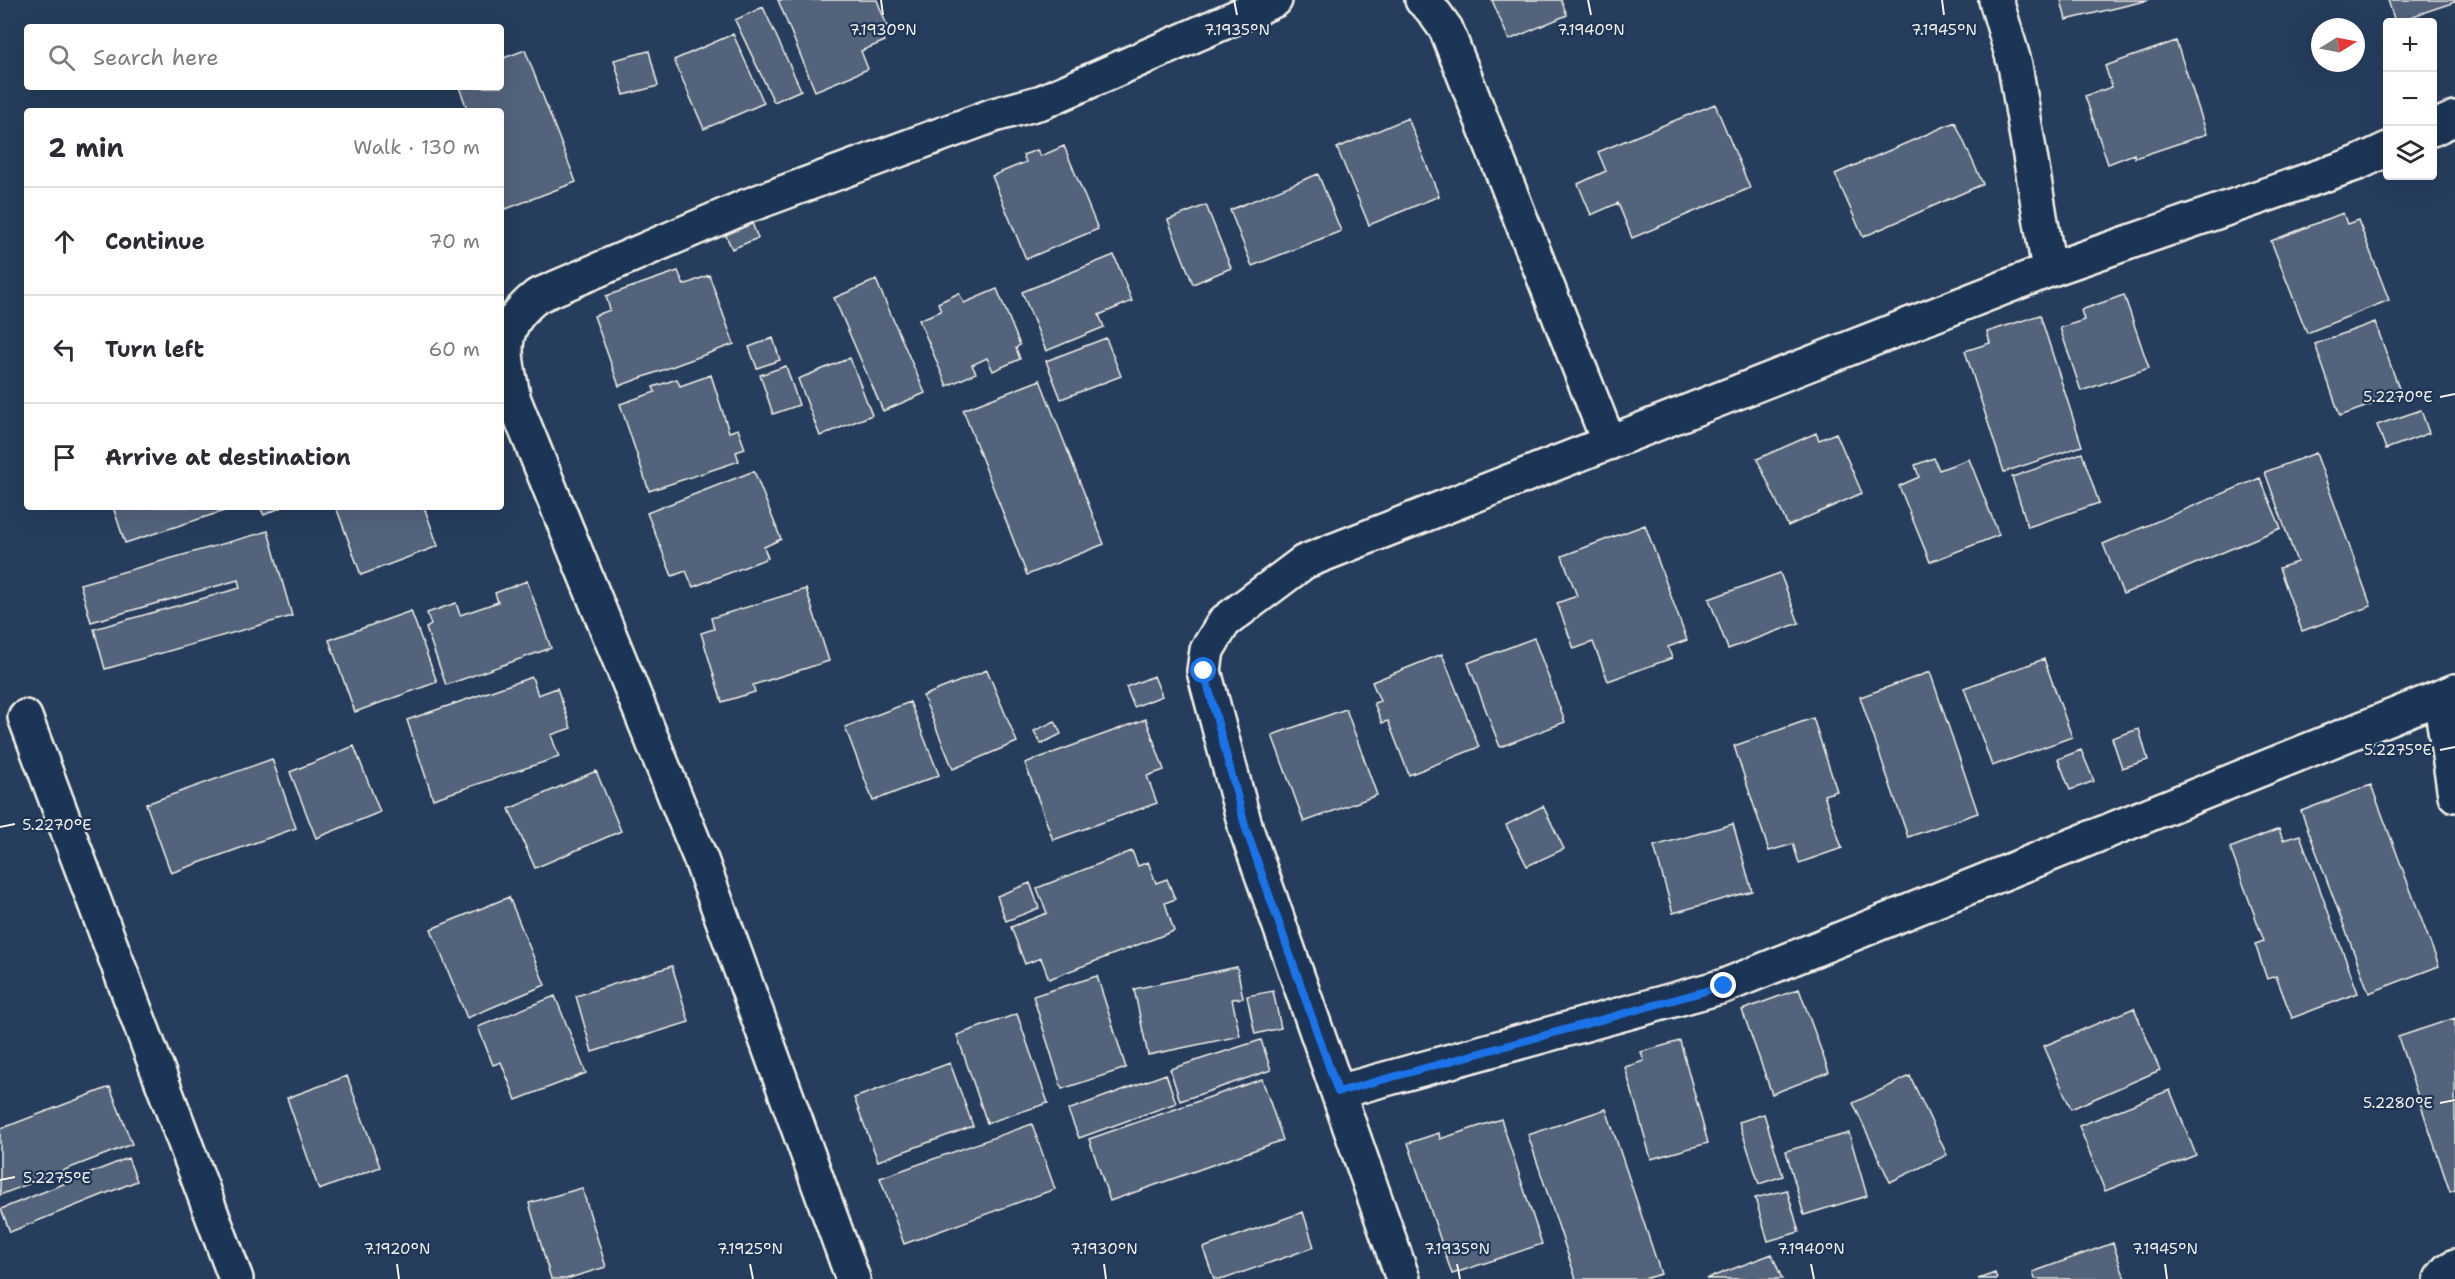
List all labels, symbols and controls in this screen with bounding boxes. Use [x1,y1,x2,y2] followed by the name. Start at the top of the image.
[2311,18,2365,72] north arrow
[2383,18,2437,180] map controls
[2383,18,2437,72] button: +
[849,20,917,40] text: 7.1930°N
[1204,20,1270,40] text: 7.1935°N
[1557,20,1625,40] text: 7.1940°N
[1911,20,1977,40] text: 7.1945°N
[24,24,504,90] search box
[45,41,78,74] icon: search
[93,43,219,72] text: Search here
[2383,72,2437,126] button: −
[2383,126,2437,180] button: layers
[48,130,124,165] text: 2 min
[353,134,480,160] text: Walk · 130 m
[48,225,81,258] icon: ahead
[105,227,205,256] text: Continue
[428,228,480,254] text: 70 m
[48,333,81,366] icon: left
[105,335,204,364] text: Turn left
[428,336,480,362] text: 60 m
[2363,387,2433,407] text: 5.2270°E
[48,441,81,474] icon: arrive
[105,443,351,472] text: Arrive at destination
[1190,657,1216,683] route start
[2364,740,2432,760] text: 5.2275°E
[22,815,92,835] text: 5.2270°E
[1710,972,1736,998] route end
[2363,1093,2433,1113] text: 5.2280°E
[23,1168,91,1188] text: 5.2275°E
[363,1239,431,1259] text: 7.1920°N
[717,1239,783,1259] text: 7.1925°N
[1070,1239,1138,1259] text: 7.1930°N
[1424,1239,1490,1259] text: 7.1935°N
[1777,1239,1845,1259] text: 7.1940°N
[2132,1239,2198,1259] text: 7.1945°N

